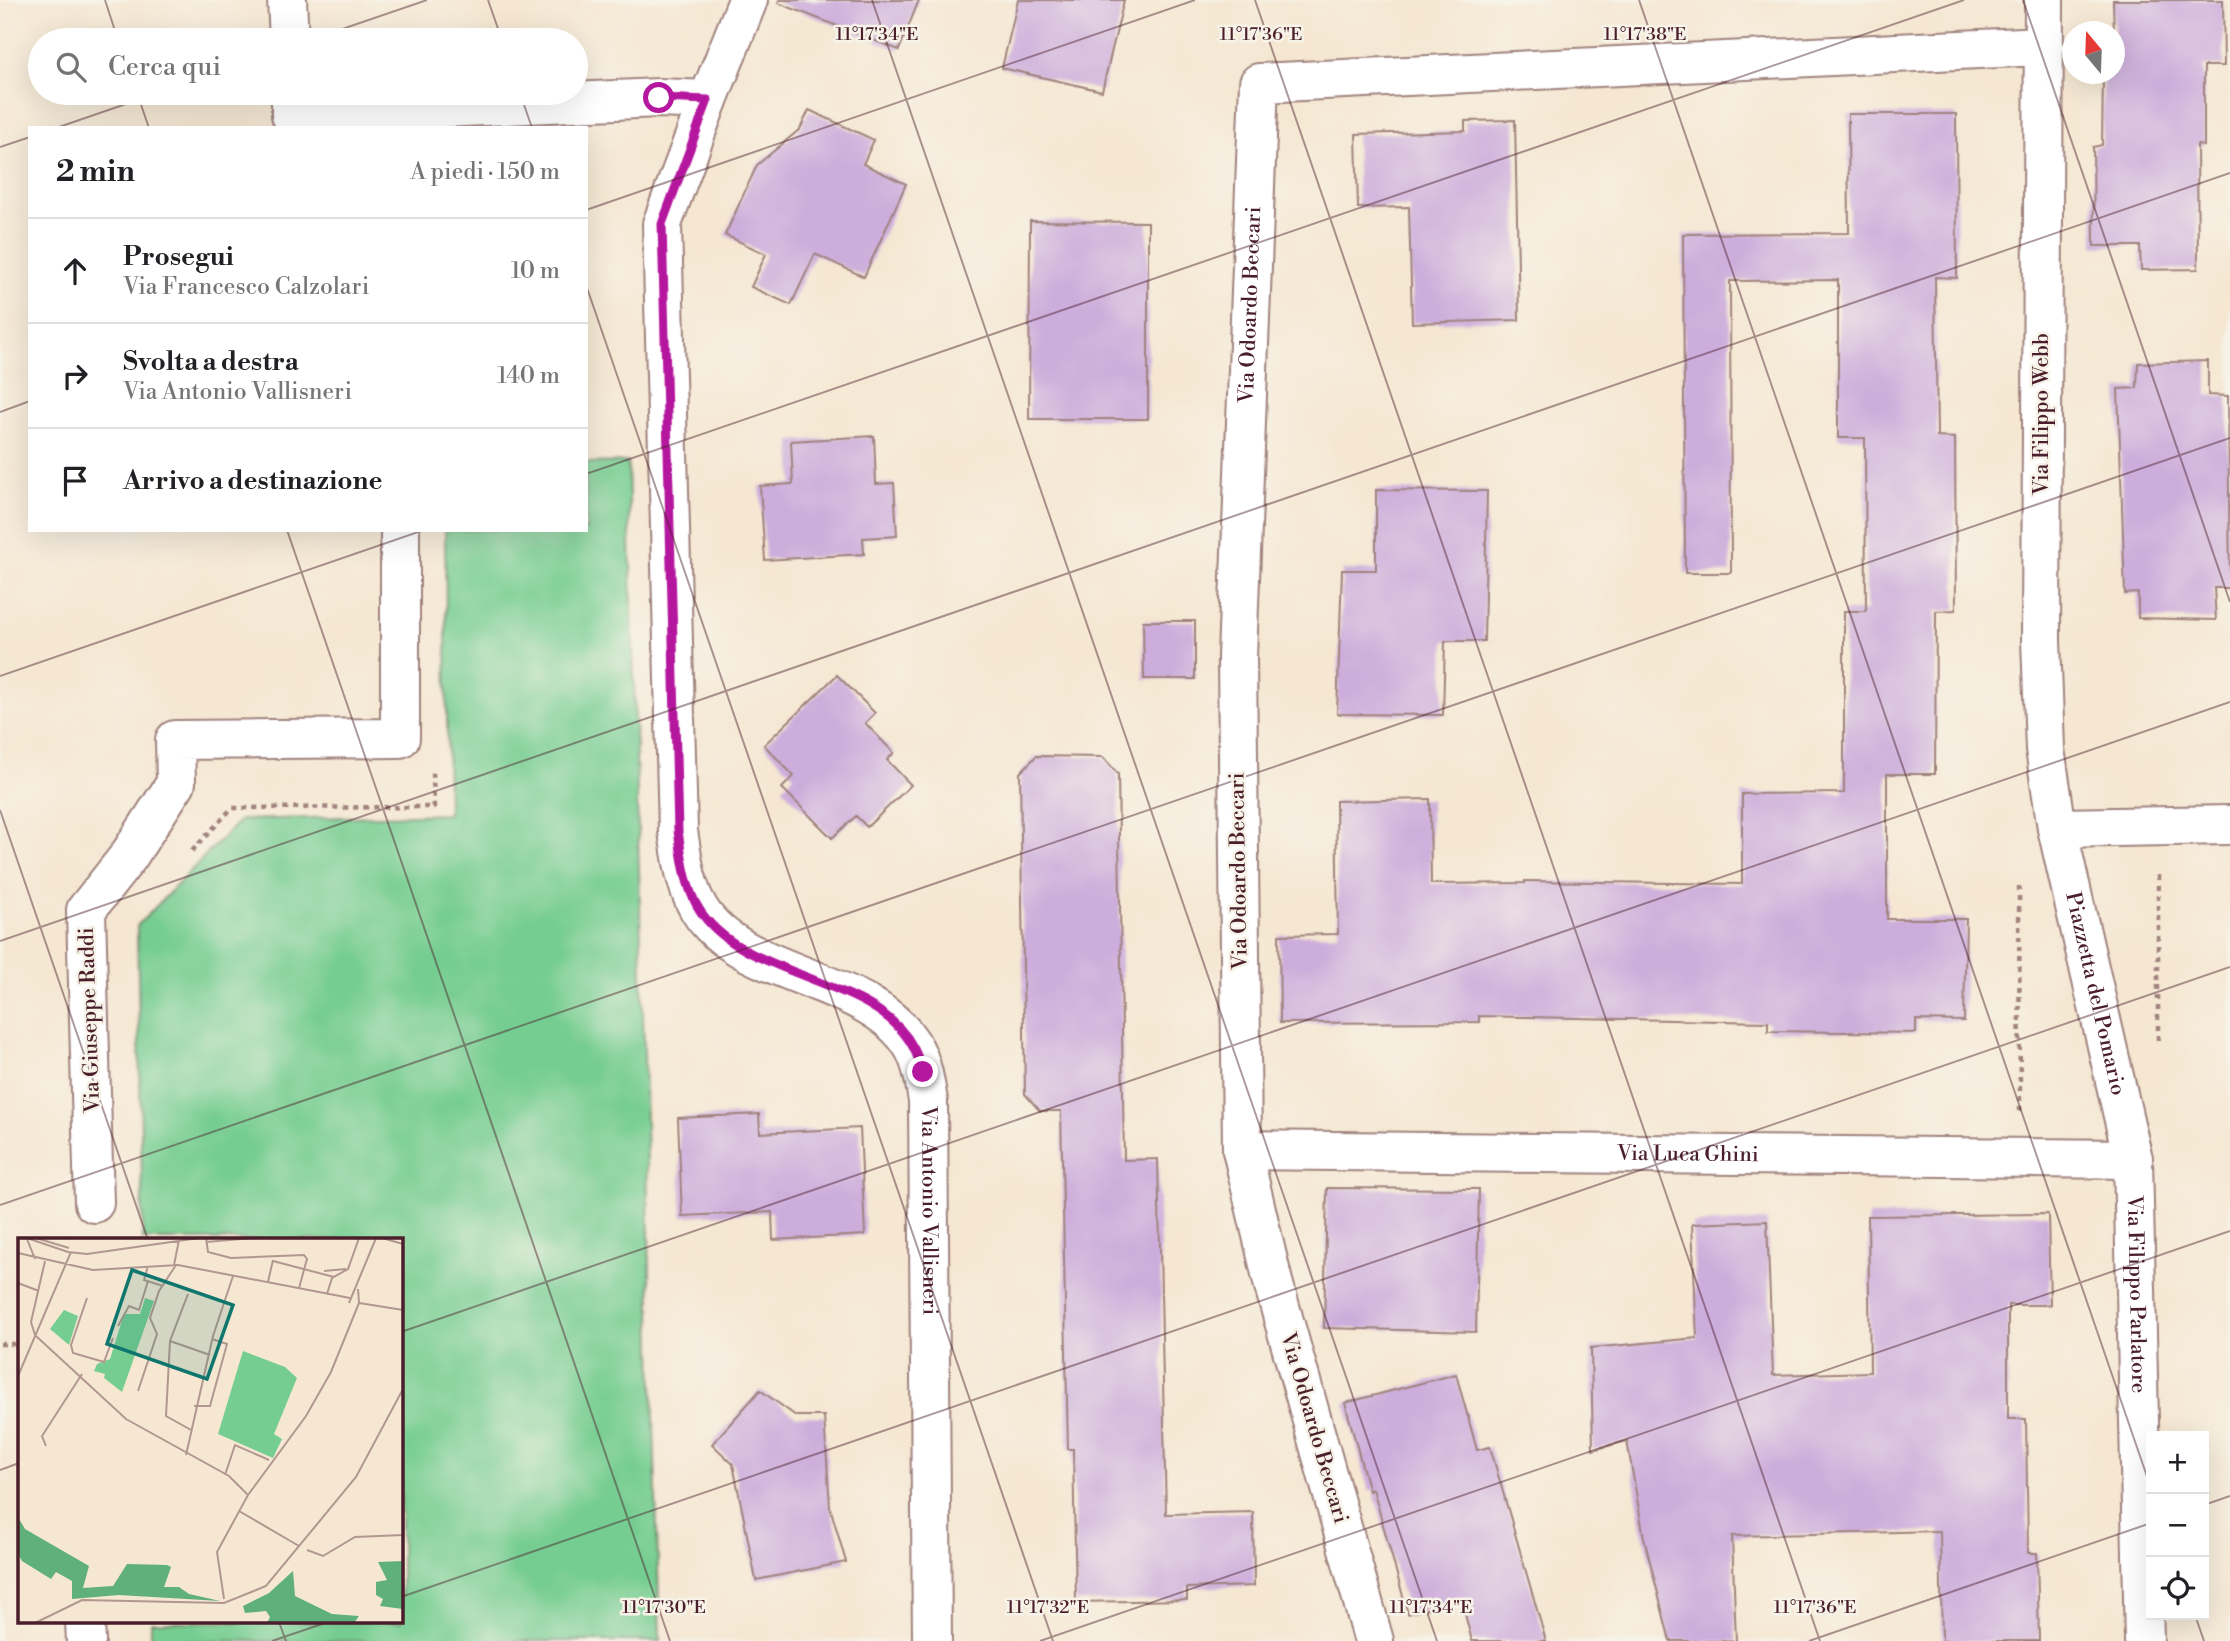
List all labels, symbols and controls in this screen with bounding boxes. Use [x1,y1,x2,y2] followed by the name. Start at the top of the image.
[2062,21,2125,84] north arrow
[835,23,919,46] text: 11°17'34"E
[1220,23,1302,46] text: 11°17'36"E
[1603,23,1687,46] text: 11°17'38"E
[28,28,588,105] search box
[52,48,90,86] icon: search
[108,51,221,83] text: Cerca qui
[643,82,674,113] route start
[56,153,135,191] text: 2 min
[410,158,560,186] text: A piedi · 150 m
[1234,206,1267,405] street label: Via Odoardo Beccari
[123,241,234,273] text: Prosegui
[56,252,94,290] icon: ahead
[511,257,560,285] text: 10 m
[123,273,369,301] text: Via Francesco Calzolari
[2029,333,2055,496] street label: Via Filippo Webb
[123,346,299,378] text: Svolta a destra
[56,357,94,395] icon: right
[497,362,560,390] text: 140 m
[123,378,352,406] text: Via Antonio Vallisneri
[56,462,94,500] icon: arrive
[123,465,382,497] text: Arrivo a destinazione
[1224,772,1254,971] street label: Via Odoardo Beccari
[2059,889,2131,1098] street label: Piazzetta del Pomario
[74,927,106,1114] street label: Via Giuseppe Raddi
[907,1056,938,1087] route end
[915,1105,943,1315] street label: Via Antonio Vallisneri
[1616,1141,1759,1168] street label: Via Luca Ghini
[2121,1194,2151,1394] street label: Via Filippo Parlatore
[18,1238,402,1624] inset map
[1274,1329,1354,1526] street label: Via Odoardo Beccari
[2146,1431,2209,1620] map controls
[2146,1431,2209,1494] button: +
[2146,1494,2209,1557] button: −
[2146,1557,2209,1620] button: locate
[622,1596,706,1619] text: 11°17'30"E
[1007,1596,1089,1619] text: 11°17'32"E
[1389,1596,1473,1619] text: 11°17'34"E
[1774,1596,1856,1619] text: 11°17'36"E

